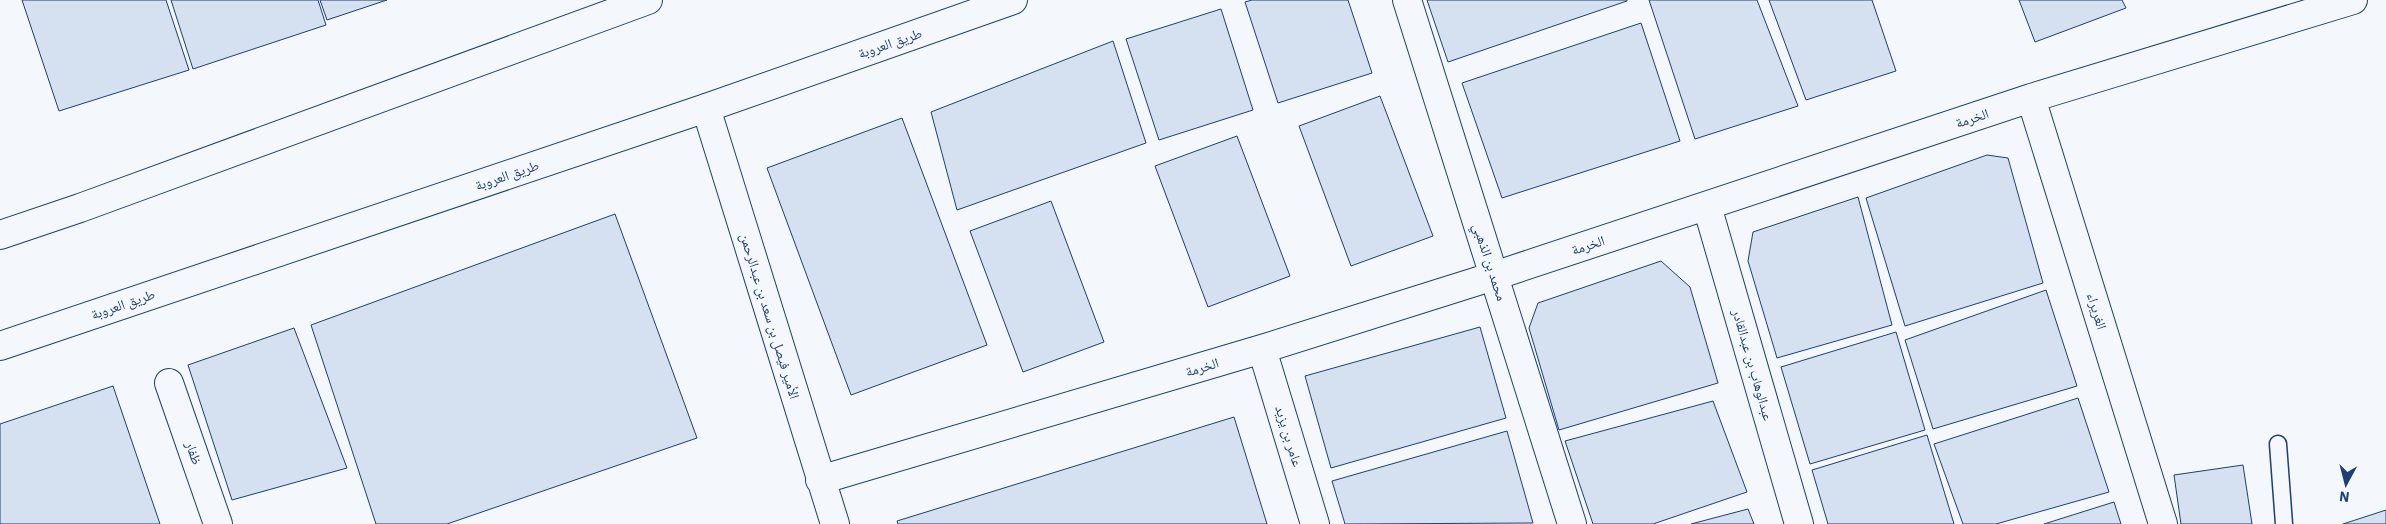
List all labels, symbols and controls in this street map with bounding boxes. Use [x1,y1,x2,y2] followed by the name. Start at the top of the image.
[856,24,925,63] street label: طريق العروبة
[1953,104,1991,132] street label: الخرمة
[473,156,542,195] street label: طريق العروبة
[1467,221,1511,304] street label: محمد بن الذهبي
[736,231,804,401] street label: الأمير فيصل بن سعد بن عبدالرحمن
[1569,231,1607,259] street label: الخرمة
[89,285,158,324] street label: طريق العروبة
[2083,290,2111,332] street label: الغريراء
[1728,306,1778,423] street label: عبدالوهاب بن عبدالقادر
[1183,353,1221,381] street label: الخرمة
[1271,403,1307,469] street label: عامر بن يزيد
[181,438,206,467] street label: ظفار
[2321,459,2371,509] north arrow
[2338,487,2351,506] text: N

